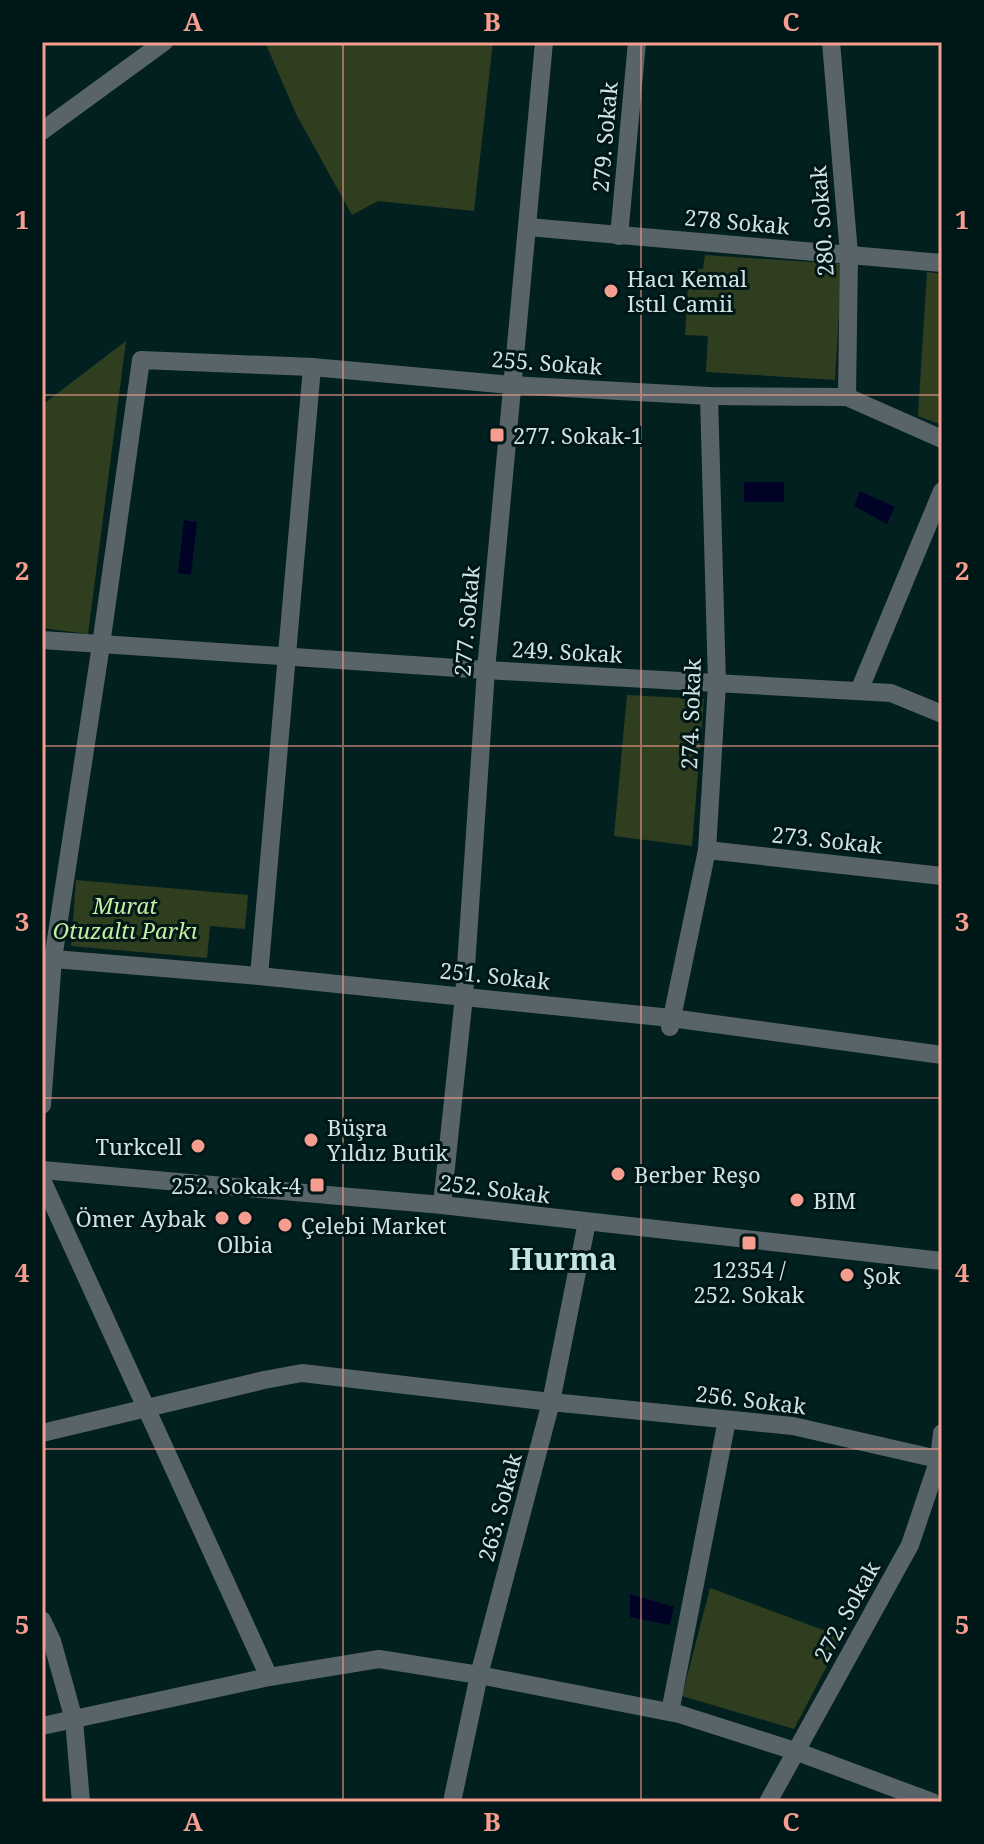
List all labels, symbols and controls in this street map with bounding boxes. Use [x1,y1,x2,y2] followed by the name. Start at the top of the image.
[183,3,203,39] text: A
[483,3,501,39] text: B
[782,3,800,39] text: C
[584,80,624,194] street label: 279. Sokak
[802,165,840,277] street label: 280. Sokak
[15,201,29,237] text: 1
[683,201,791,241] street label: 278 Sokak
[955,201,969,237] text: 1
[627,263,747,318] place label: Hacı Kemal Istıl Camii
[602,282,620,300] marker: Hacı Kemal Istıl Camii
[491,343,603,381] street label: 255. Sokak
[513,420,643,450] place label: 277. Sokak-1
[488,426,506,444] marker: 277. Sokak-1
[15,552,29,588] text: 2
[955,552,969,588] text: 2
[446,564,486,678] street label: 277. Sokak
[511,633,623,669] street label: 249. Sokak
[673,658,707,770] street label: 274. Sokak
[770,818,884,860] street label: 273. Sokak
[53,890,198,945] park label: Murat Otuzaltı Parkı
[15,903,29,939] text: 3
[955,903,969,939] text: 3
[438,954,552,996] street label: 251. Sokak
[326,1112,448,1167] place label: Büşra Yıldız Butik
[96,1131,182,1161] place label: Turkcell
[302,1131,320,1149] marker: Büşra Yıldız Butik
[189,1137,207,1155] marker: Turkcell
[634,1159,761,1189] place label: Berber Reşo
[609,1165,627,1183] marker: Berber Reşo
[438,1166,552,1210] street label: 252. Sokak
[171,1170,301,1200] place label: 252. Sokak-4
[308,1176,326,1194] marker: 252. Sokak-4
[813,1185,856,1215] place label: BIM
[788,1191,806,1209] marker: BIM
[75,1203,206,1233] place label: Ömer Aybak
[213,1209,231,1227] marker: Ömer Aybak
[236,1209,254,1227] marker: Olbia
[301,1210,447,1240] place label: Çelebi Market
[276,1216,294,1234] marker: Çelebi Market
[217,1229,273,1259] place label: Olbia
[740,1234,758,1252] marker: 12354 / 252. Sokak
[509,1238,617,1279] district label: Hurma
[15,1254,30,1290] text: 4
[694,1254,805,1309] place label: 12354 / 252. Sokak
[955,1254,970,1290] text: 4
[863,1260,901,1290] place label: Şok
[838,1266,856,1284] marker: Şok
[694,1377,808,1421] street label: 256. Sokak
[470,1449,528,1564] street label: 263. Sokak
[806,1555,886,1667] street label: 272. Sokak
[15,1606,29,1642] text: 5
[955,1606,969,1642] text: 5
[183,1803,203,1839] text: A
[483,1803,501,1839] text: B
[782,1803,800,1839] text: C

